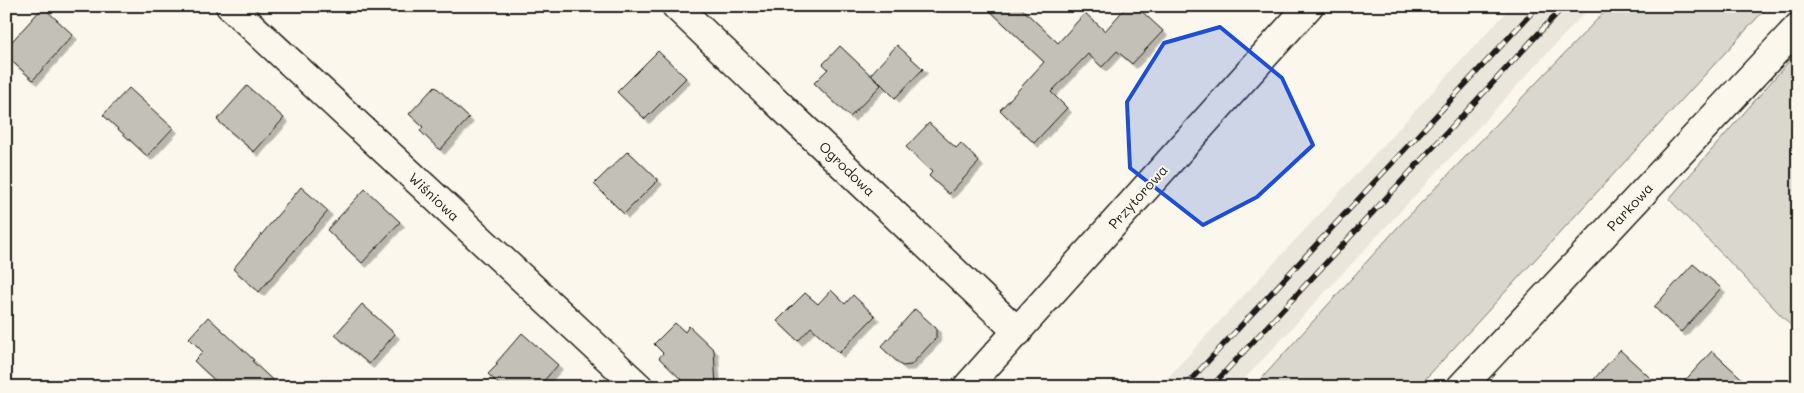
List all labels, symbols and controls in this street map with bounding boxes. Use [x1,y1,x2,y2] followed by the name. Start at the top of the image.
[815,137,880,200] street label: Ogrodowa
[1104,161,1171,233] street label: Przytorowa
[405,168,464,225] street label: Wiśniowa
[1602,178,1657,235] street label: Parkowa

